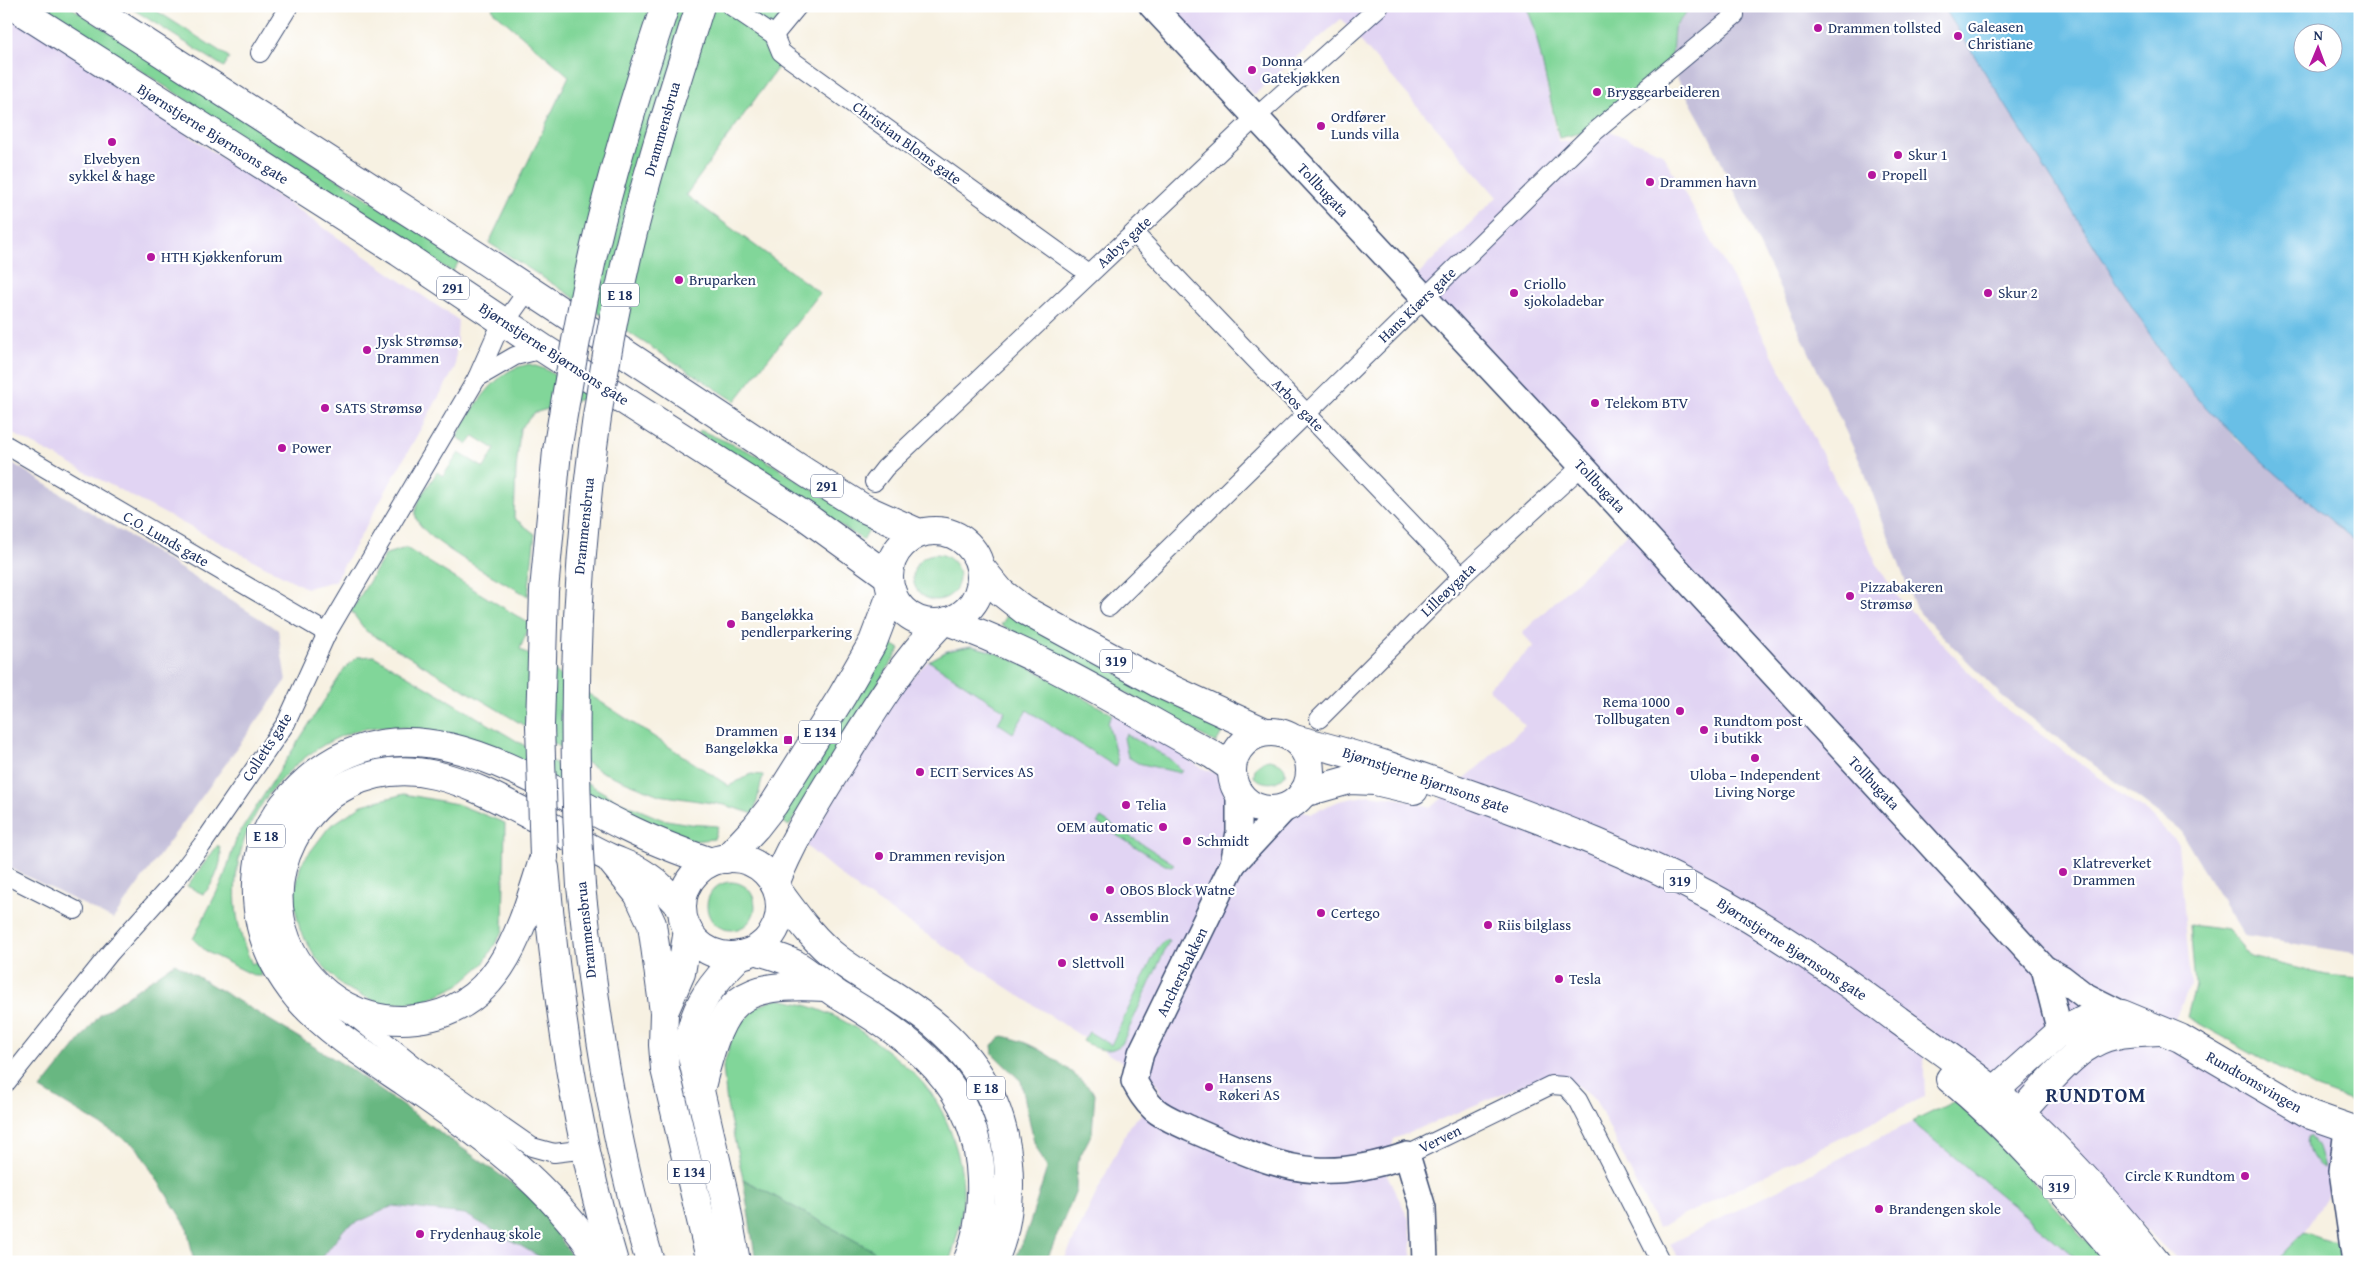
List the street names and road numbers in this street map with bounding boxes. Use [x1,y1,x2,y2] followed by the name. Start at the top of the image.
[133,78,293,189] street label: Bjørnstjerne Bjørnsons gate
[638,79,685,179] street label: Drammensbrua
[849,96,966,189] street label: Christian Bloms gate
[1293,158,1354,221] street label: Tollbugata
[1092,211,1156,272] street label: Aabys gate
[1373,262,1460,347] street label: Hans Kiærs gate
[437,276,469,300] road number: 291
[601,284,639,306] road number: E 18
[475,297,633,410] street label: Bjørnstjerne Bjørnsons gate
[1268,373,1329,436] street label: Arbos gate
[1570,454,1631,517] street label: Tollbugata
[811,474,843,498] road number: 291
[568,476,599,575] street label: Drammensbrua
[119,506,213,572] street label: C.O. Lunds gate
[1416,558,1480,621] street label: Lilleøygata
[1100,649,1132,672] road number: 319
[237,708,297,785] street label: Colletts gate
[799,720,841,744] road number: E 134
[1340,741,1512,818] street label: Bjørnstjerne Bjørnsons gate
[1844,751,1905,814] street label: Tollbugata
[247,824,285,848] road number: E 18
[1664,869,1696,892] road number: 319
[570,881,601,980] street label: Drammensbrua
[1713,892,1871,1005] street label: Bjørnstjerne Bjørnsons gate
[1151,923,1212,1020] street label: Anchersbakken
[2203,1046,2306,1118] street label: Rundtomsvingen
[967,1076,1005,1100] road number: E 18
[1415,1119,1465,1158] street label: Verven
[668,1160,710,1184] road number: E 134
[2043,1176,2075,1198] road number: 319

